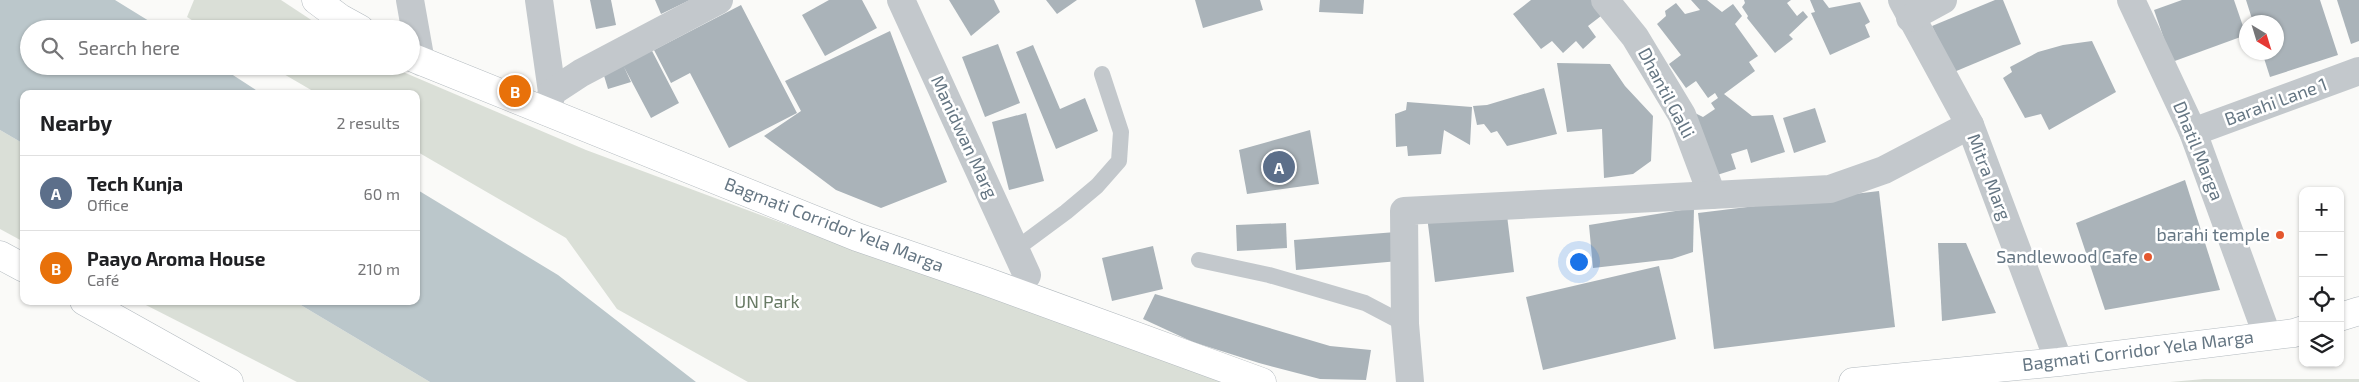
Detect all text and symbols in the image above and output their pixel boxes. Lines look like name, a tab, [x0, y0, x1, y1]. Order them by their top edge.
north arrow	[2239, 15, 2284, 60]
search box	[20, 20, 420, 75]
icon: search	[38, 34, 66, 62]
text: Search here	[78, 36, 180, 59]
street label: Dhantil Galli	[1634, 44, 1700, 142]
pin: B	[499, 72, 531, 110]
street label: Manidwan Marg	[927, 72, 1003, 201]
street label: Barahi Lane 1	[2221, 72, 2330, 130]
street label: Dhatil Marga	[2169, 98, 2229, 204]
text: Nearby	[40, 110, 112, 135]
text: 2 results	[337, 113, 400, 132]
street label: Mitra Marg	[1963, 130, 2017, 223]
pin: A	[1263, 148, 1295, 186]
text: Tech Kunja	[87, 172, 183, 195]
street label: Bagmati Corridor Yela Marga	[722, 172, 947, 276]
text: A	[51, 184, 61, 203]
text: 60 m	[364, 184, 400, 203]
map controls	[2299, 187, 2344, 367]
button: +	[2299, 187, 2344, 232]
text: Office	[87, 195, 129, 214]
place label: barahi temple	[2156, 223, 2270, 245]
marker: barahi temple	[2274, 229, 2286, 241]
button: −	[2299, 232, 2344, 277]
place label: Sandlewood Cafe	[1996, 245, 2138, 267]
text: Paayo Aroma House	[87, 247, 265, 270]
your location	[1566, 249, 1592, 275]
marker: Sandlewood Cafe	[2142, 251, 2154, 263]
text: B	[51, 259, 61, 278]
text: 210 m	[357, 259, 400, 278]
text: Café	[87, 270, 119, 289]
button: locate	[2299, 277, 2344, 322]
park label: UN Park	[734, 290, 800, 312]
button: layers	[2299, 322, 2344, 367]
street label: Bagmati Corridor Yela Marga	[2021, 325, 2255, 375]

